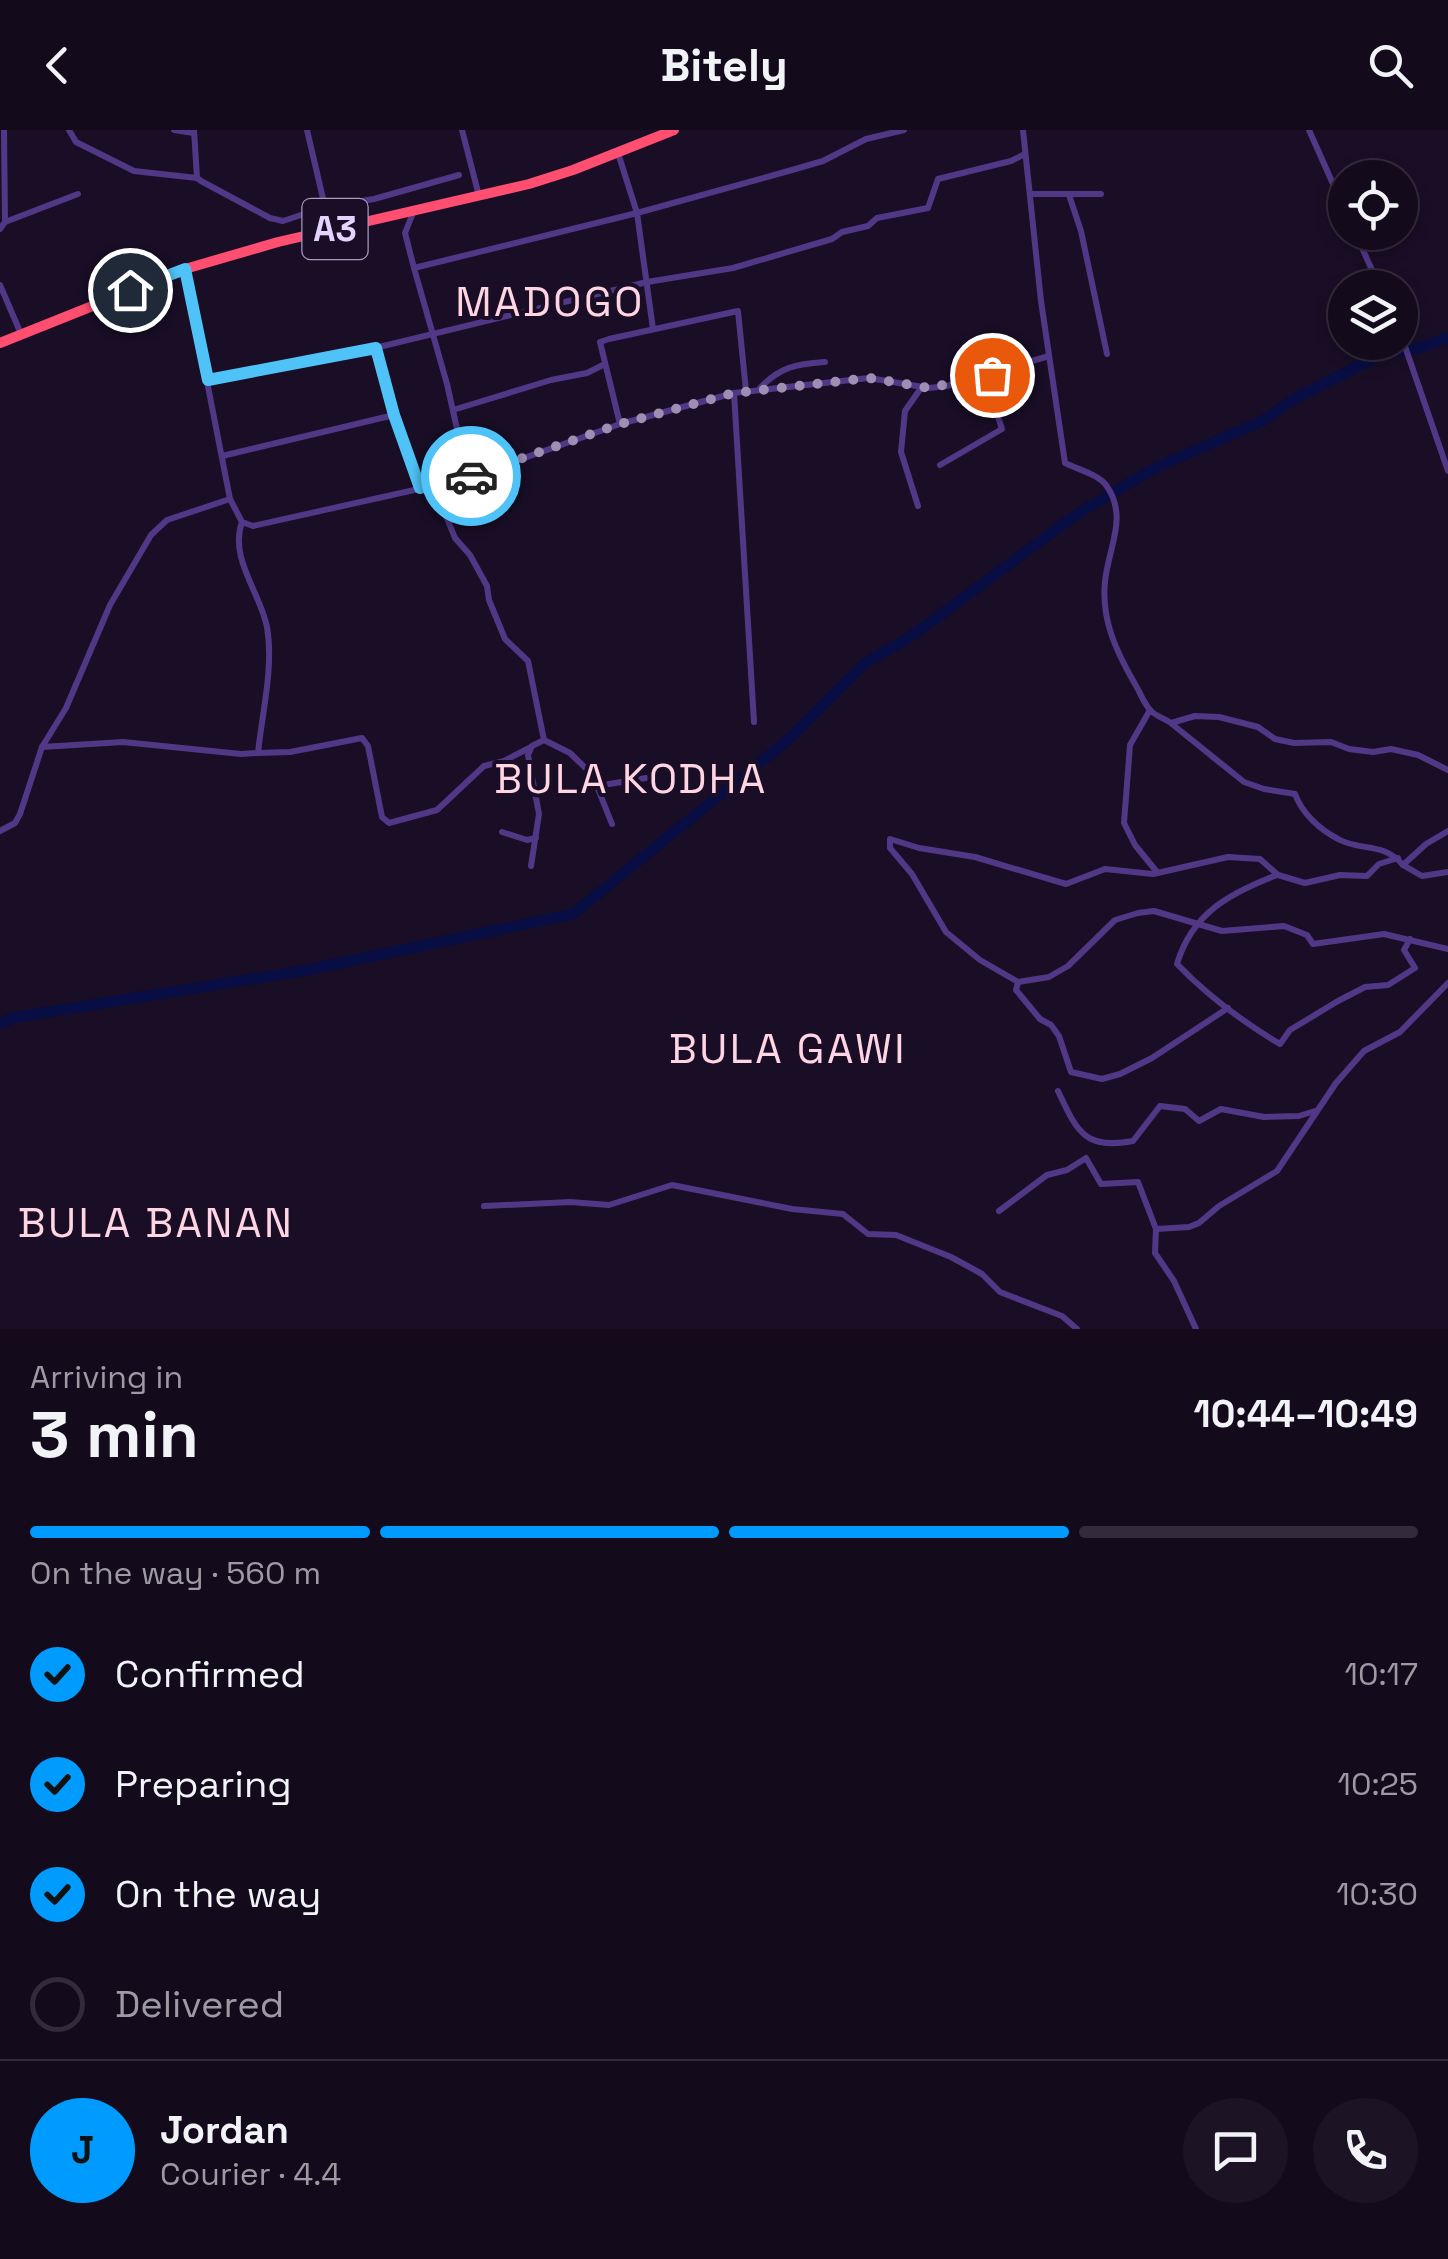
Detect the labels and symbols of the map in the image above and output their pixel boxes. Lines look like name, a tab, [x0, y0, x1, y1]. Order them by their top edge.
road number: A3	[302, 199, 368, 259]
pin	[88, 248, 173, 333]
district label: MADOGO	[455, 275, 645, 328]
pin	[950, 333, 1035, 418]
courier	[421, 426, 521, 526]
district label: BULA KODHA	[494, 752, 768, 805]
district label: BULA GAWI	[669, 1022, 907, 1075]
district label: BULA BANAN	[18, 1196, 294, 1249]

